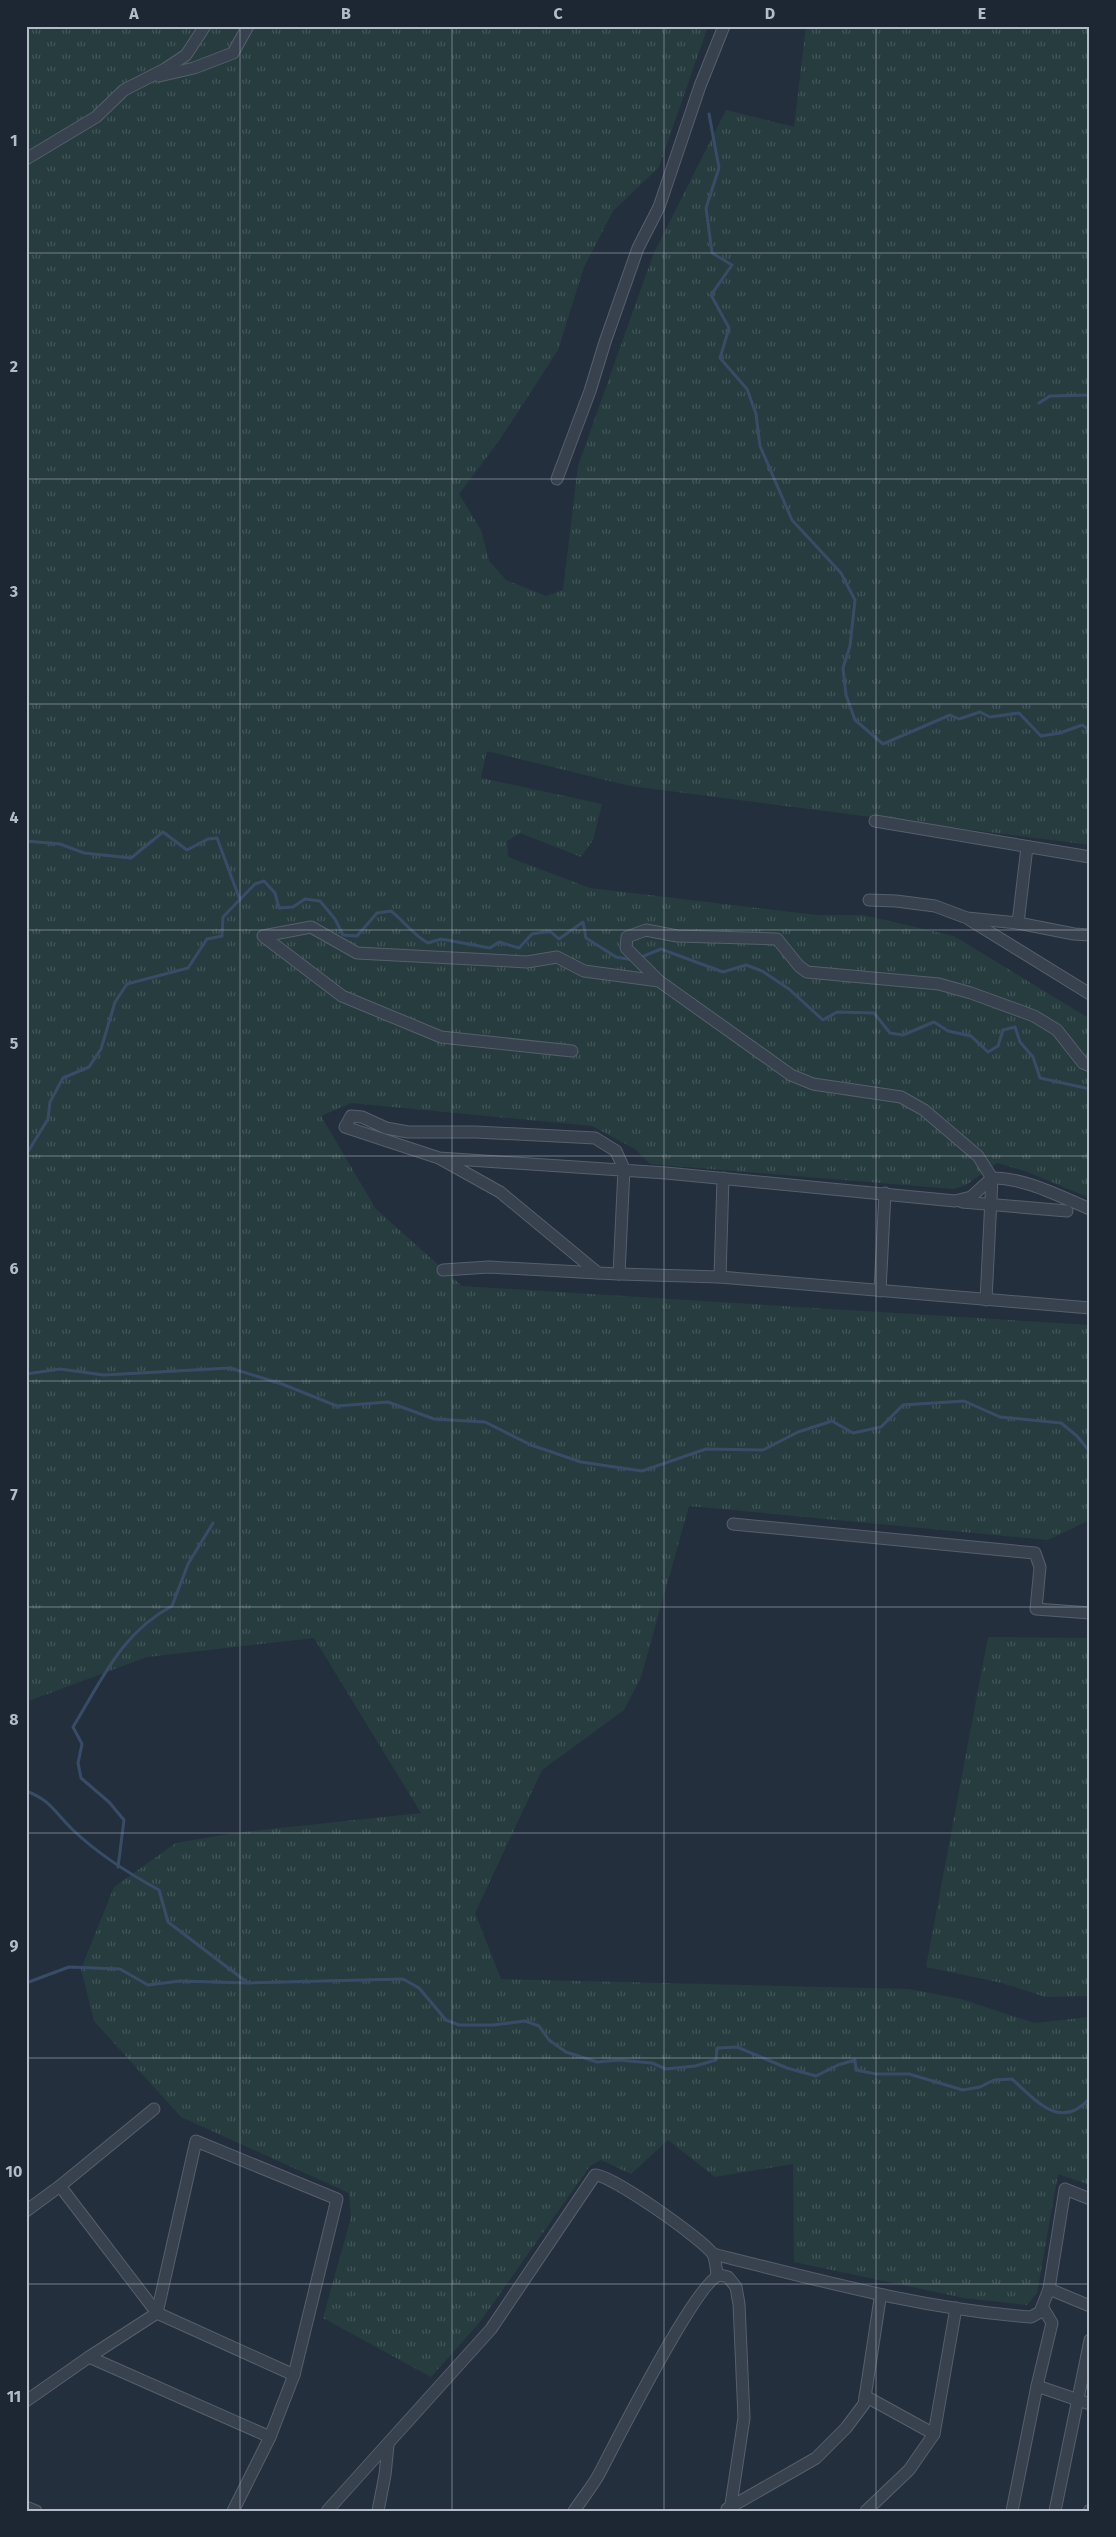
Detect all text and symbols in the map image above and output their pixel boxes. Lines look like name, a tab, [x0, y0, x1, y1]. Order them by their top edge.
text: A	[128, 4, 139, 23]
text: B	[341, 4, 351, 23]
text: C	[553, 4, 563, 23]
text: D	[765, 4, 775, 23]
text: E	[978, 4, 986, 23]
text: 1	[10, 131, 18, 150]
text: 2	[10, 357, 18, 376]
text: 3	[9, 582, 18, 601]
text: 4	[9, 808, 19, 827]
text: 5	[10, 1034, 19, 1053]
text: 6	[9, 1259, 19, 1278]
text: 7	[10, 1485, 18, 1504]
text: 8	[9, 1710, 19, 1729]
text: 9	[10, 1936, 19, 1955]
text: 10	[6, 2162, 22, 2181]
text: 11	[7, 2387, 21, 2406]

